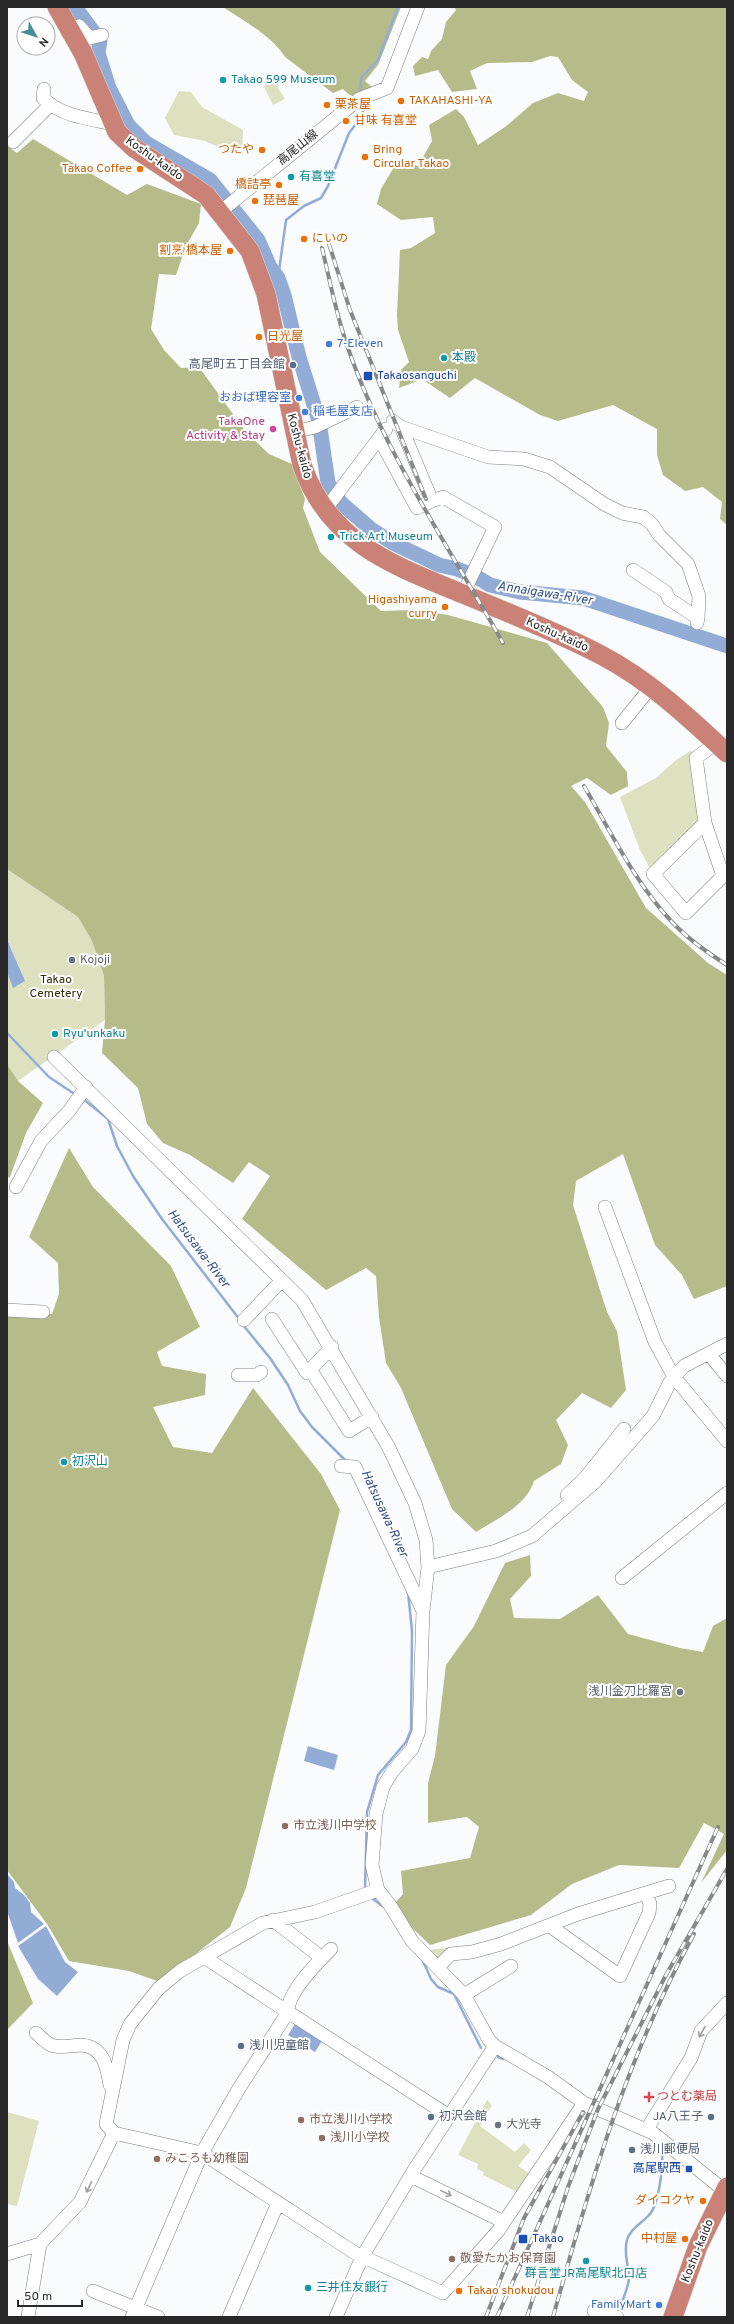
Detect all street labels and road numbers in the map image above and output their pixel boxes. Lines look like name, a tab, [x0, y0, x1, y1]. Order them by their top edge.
street label: 高尾山線	[274, 127, 322, 169]
street label: Koshu-kaido	[122, 133, 186, 185]
street label: Koshu-kaido	[283, 412, 315, 481]
street label: Koshu-kaido	[523, 614, 591, 656]
street label: Koshu-kaido	[678, 2217, 718, 2285]

